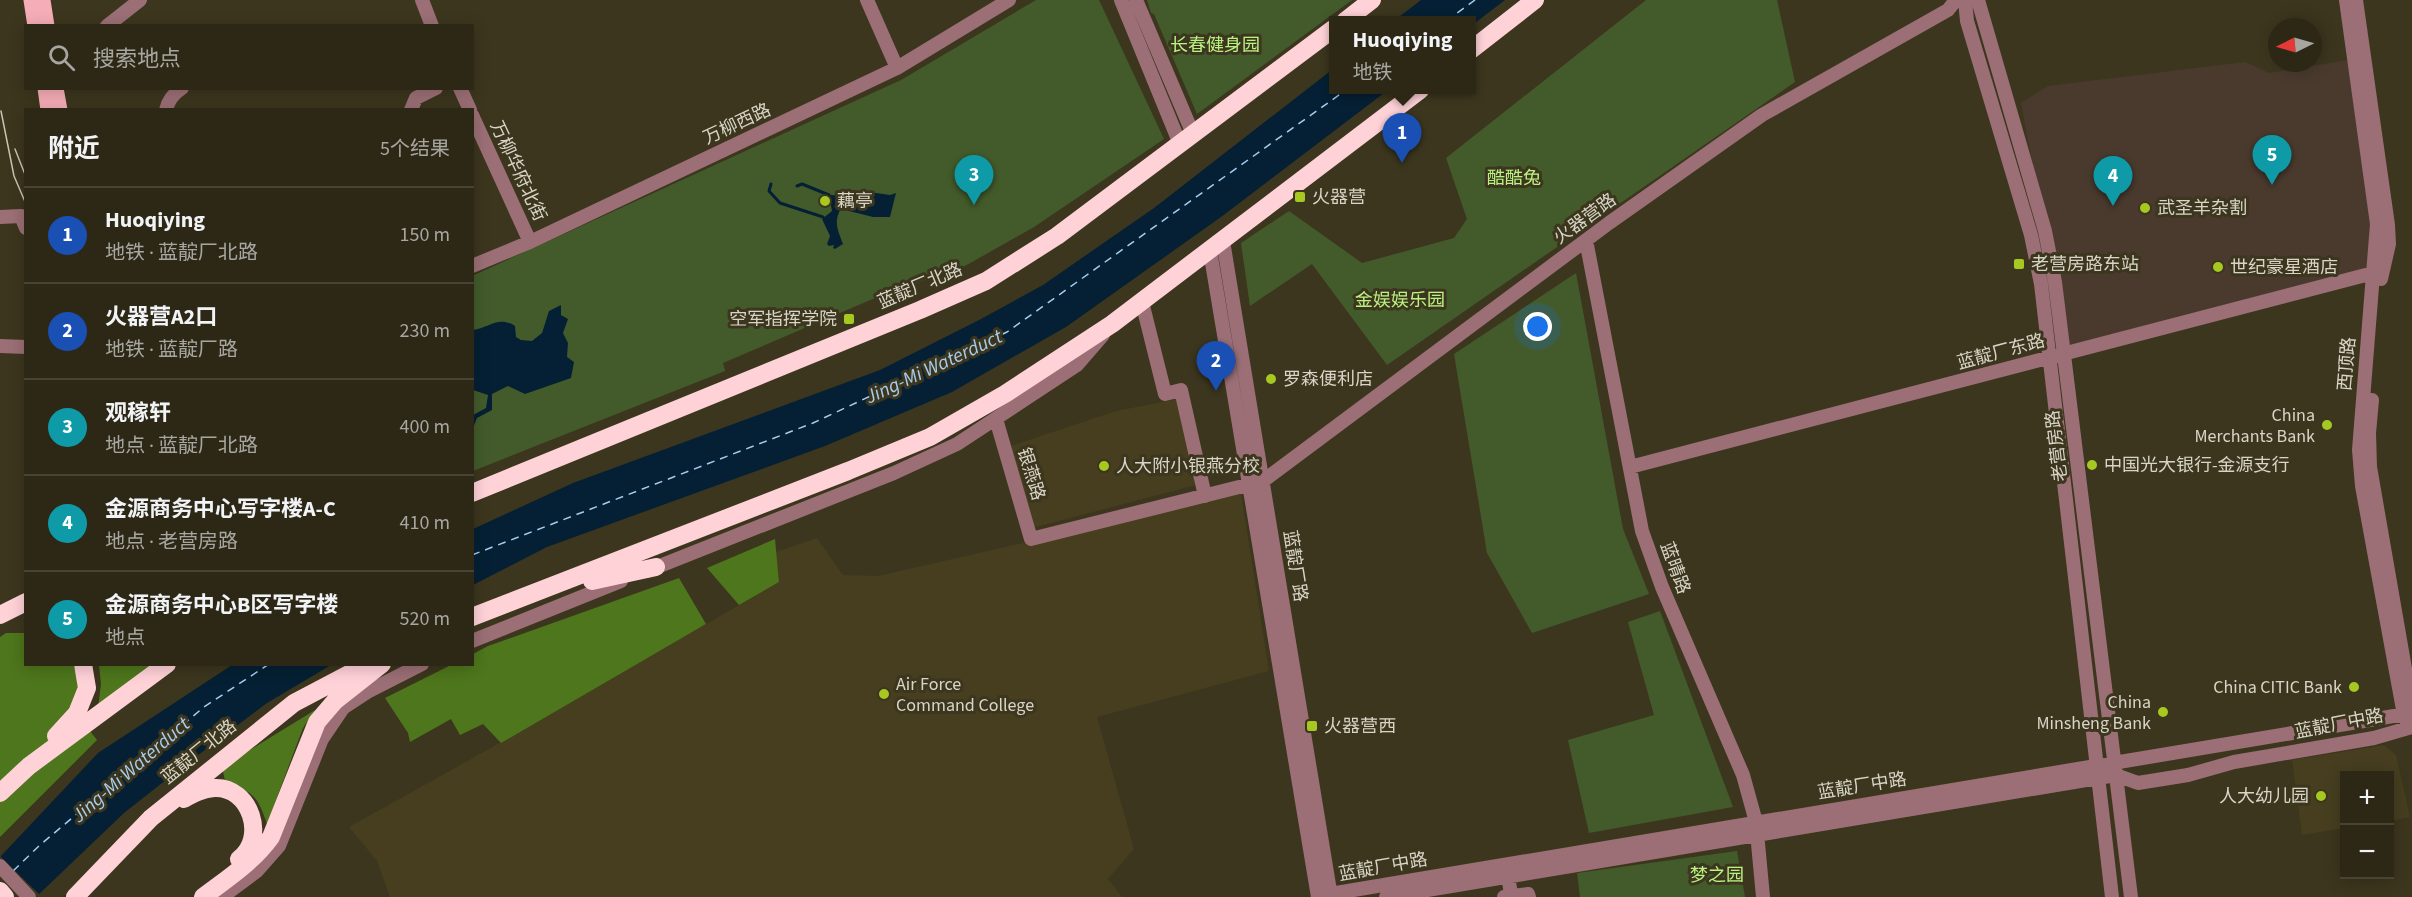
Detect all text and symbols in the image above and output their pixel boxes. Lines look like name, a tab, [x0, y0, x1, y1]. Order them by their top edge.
popup	[1329, 16, 1476, 94]
north arrow	[2268, 18, 2322, 72]
search box	[24, 24, 474, 90]
text: Huoqiying	[1352, 24, 1453, 56]
park label: 长春健身园	[1170, 33, 1260, 58]
icon: search	[45, 41, 78, 74]
text: 搜索地点	[93, 43, 181, 75]
text: 地铁	[1352, 59, 1392, 87]
street label: 万柳西路	[699, 97, 775, 151]
pin: 1	[1382, 114, 1422, 163]
street label: 万柳华府北街	[484, 117, 552, 225]
text: 附近	[48, 130, 100, 167]
text: 5个结果	[380, 135, 450, 163]
pin: 5	[2252, 136, 2292, 185]
pin: 3	[954, 156, 994, 205]
pin: 4	[2094, 156, 2132, 206]
park label: 酷酷兔	[1487, 166, 1541, 191]
place label: 火器营	[1312, 185, 1366, 210]
street label: 火器营路	[1549, 188, 1621, 250]
place label: 藕亭	[837, 189, 873, 214]
marker: 火器营	[1293, 190, 1307, 204]
marker: 藕亭	[818, 194, 832, 208]
place label: 武圣羊杂割	[2157, 196, 2247, 221]
marker: 武圣羊杂割	[2138, 201, 2152, 215]
text: Huoqiying	[105, 204, 205, 236]
text: 1	[62, 221, 73, 249]
text: 150 m	[400, 221, 450, 249]
text: 地铁 · 蓝靛厂北路	[105, 239, 258, 267]
place label: 老营房路东站	[2031, 252, 2139, 277]
place label: 世纪豪星酒店	[2230, 255, 2338, 280]
street label: 蓝靛厂北路	[874, 257, 966, 315]
marker: 老营房路东站	[2012, 257, 2026, 271]
marker: 世纪豪星酒店	[2211, 260, 2225, 274]
park label: 金娱娱乐园	[1355, 288, 1445, 313]
text: 火器营A2口	[105, 301, 217, 333]
place label: 空军指挥学院	[729, 307, 837, 332]
marker: 空军指挥学院	[842, 312, 856, 326]
your location	[1523, 312, 1552, 341]
text: 2	[62, 317, 73, 345]
text: 230 m	[400, 317, 450, 345]
water label: Jing-Mi Waterduct	[860, 323, 1008, 411]
street label: 蓝靛厂东路	[1954, 328, 2048, 376]
text: 地铁 · 蓝靛厂路	[105, 336, 238, 364]
street label: 西顶路	[2332, 336, 2362, 392]
pin: 2	[1196, 342, 1236, 391]
place label: 罗森便利店	[1283, 367, 1373, 392]
marker: 罗森便利店	[1264, 372, 1278, 386]
text: 观稼轩	[105, 397, 171, 429]
place label: China Merchants Bank	[2195, 403, 2315, 449]
street label: 老营房路	[2040, 409, 2074, 483]
text: 3	[62, 413, 73, 441]
text: 400 m	[400, 413, 450, 441]
marker: China Merchants Bank	[2320, 418, 2334, 432]
text: 地点 · 蓝靛厂北路	[105, 432, 258, 460]
street label: 银燕路	[1011, 445, 1051, 503]
place label: 中国光大银行-金源支行	[2104, 453, 2290, 478]
place label: 人大附小银燕分校	[1116, 454, 1260, 479]
marker: 中国光大银行-金源支行	[2085, 458, 2099, 472]
marker: 人大附小银燕分校	[1097, 459, 1111, 473]
text: 金源商务中心写字楼A-C	[105, 493, 336, 525]
text: 4	[62, 509, 73, 537]
text: 410 m	[400, 509, 450, 537]
text: 地点 · 老营房路	[105, 528, 238, 556]
street label: 蓝靛厂路	[1277, 528, 1313, 604]
street label: 蓝晴路	[1654, 538, 1696, 598]
text: 金源商务中心B区写字楼	[105, 589, 338, 621]
text: 5	[62, 605, 73, 633]
text: 520 m	[400, 605, 450, 633]
text: 地点	[105, 624, 145, 652]
place label: Air Force Command College	[896, 672, 1034, 718]
place label: China CITIC Bank	[2213, 675, 2342, 700]
marker: China CITIC Bank	[2347, 680, 2361, 694]
marker: Air Force Command College	[877, 687, 891, 701]
place label: China Minsheng Bank	[2036, 690, 2151, 736]
street label: 蓝靛厂中路	[2292, 703, 2386, 745]
marker: China Minsheng Bank	[2156, 705, 2170, 719]
water label: Jing-Mi Waterduct	[65, 710, 197, 830]
street label: 蓝靛厂北路	[156, 714, 242, 790]
place label: 火器营西	[1324, 714, 1396, 739]
marker: 火器营西	[1305, 719, 1319, 733]
street label: 蓝靛厂中路	[1816, 767, 1908, 805]
map controls	[2340, 771, 2394, 879]
button: +	[2340, 771, 2394, 825]
place label: 人大幼儿园	[2219, 784, 2309, 809]
marker: 人大幼儿园	[2314, 789, 2328, 803]
button: −	[2340, 825, 2394, 879]
street label: 蓝靛厂中路	[1337, 847, 1429, 887]
park label: 梦之园	[1690, 863, 1744, 888]

